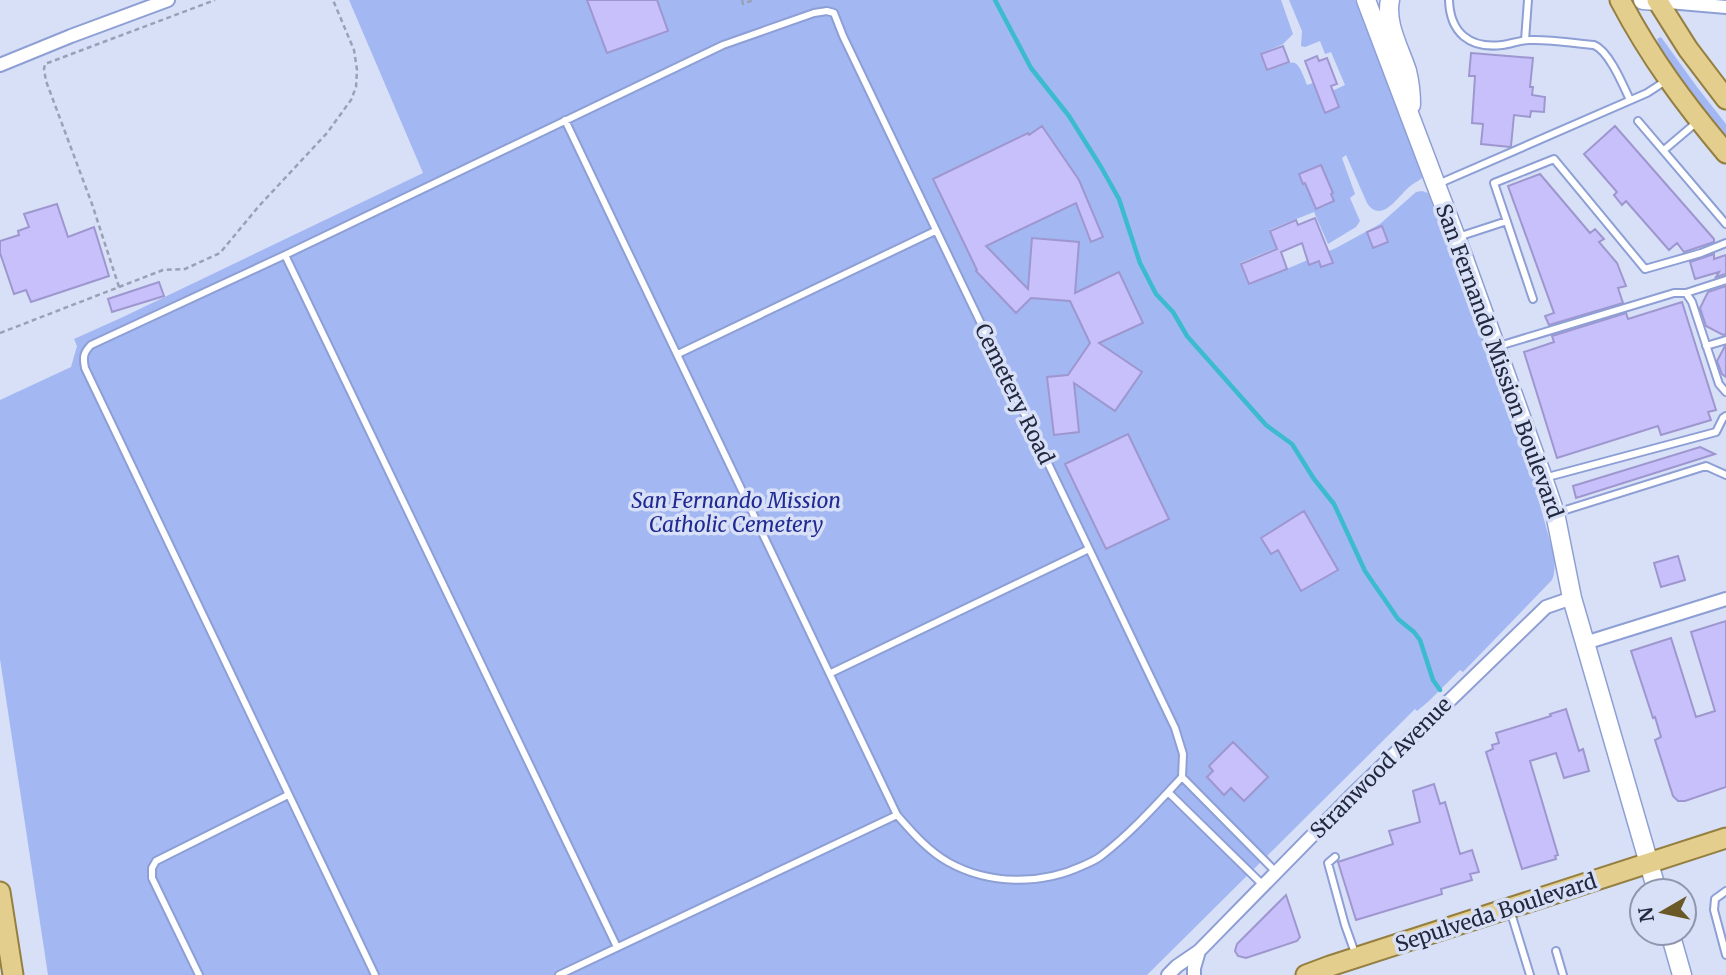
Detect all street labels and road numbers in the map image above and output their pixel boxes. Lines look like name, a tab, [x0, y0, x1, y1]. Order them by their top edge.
street label: San Fernando Mission Boulevard	[1430, 200, 1569, 522]
street label: Cemetery Road	[969, 319, 1060, 469]
street label: Stranwood Avenue	[1304, 691, 1457, 844]
street label: Sepulveda Boulevard	[1392, 867, 1600, 958]

